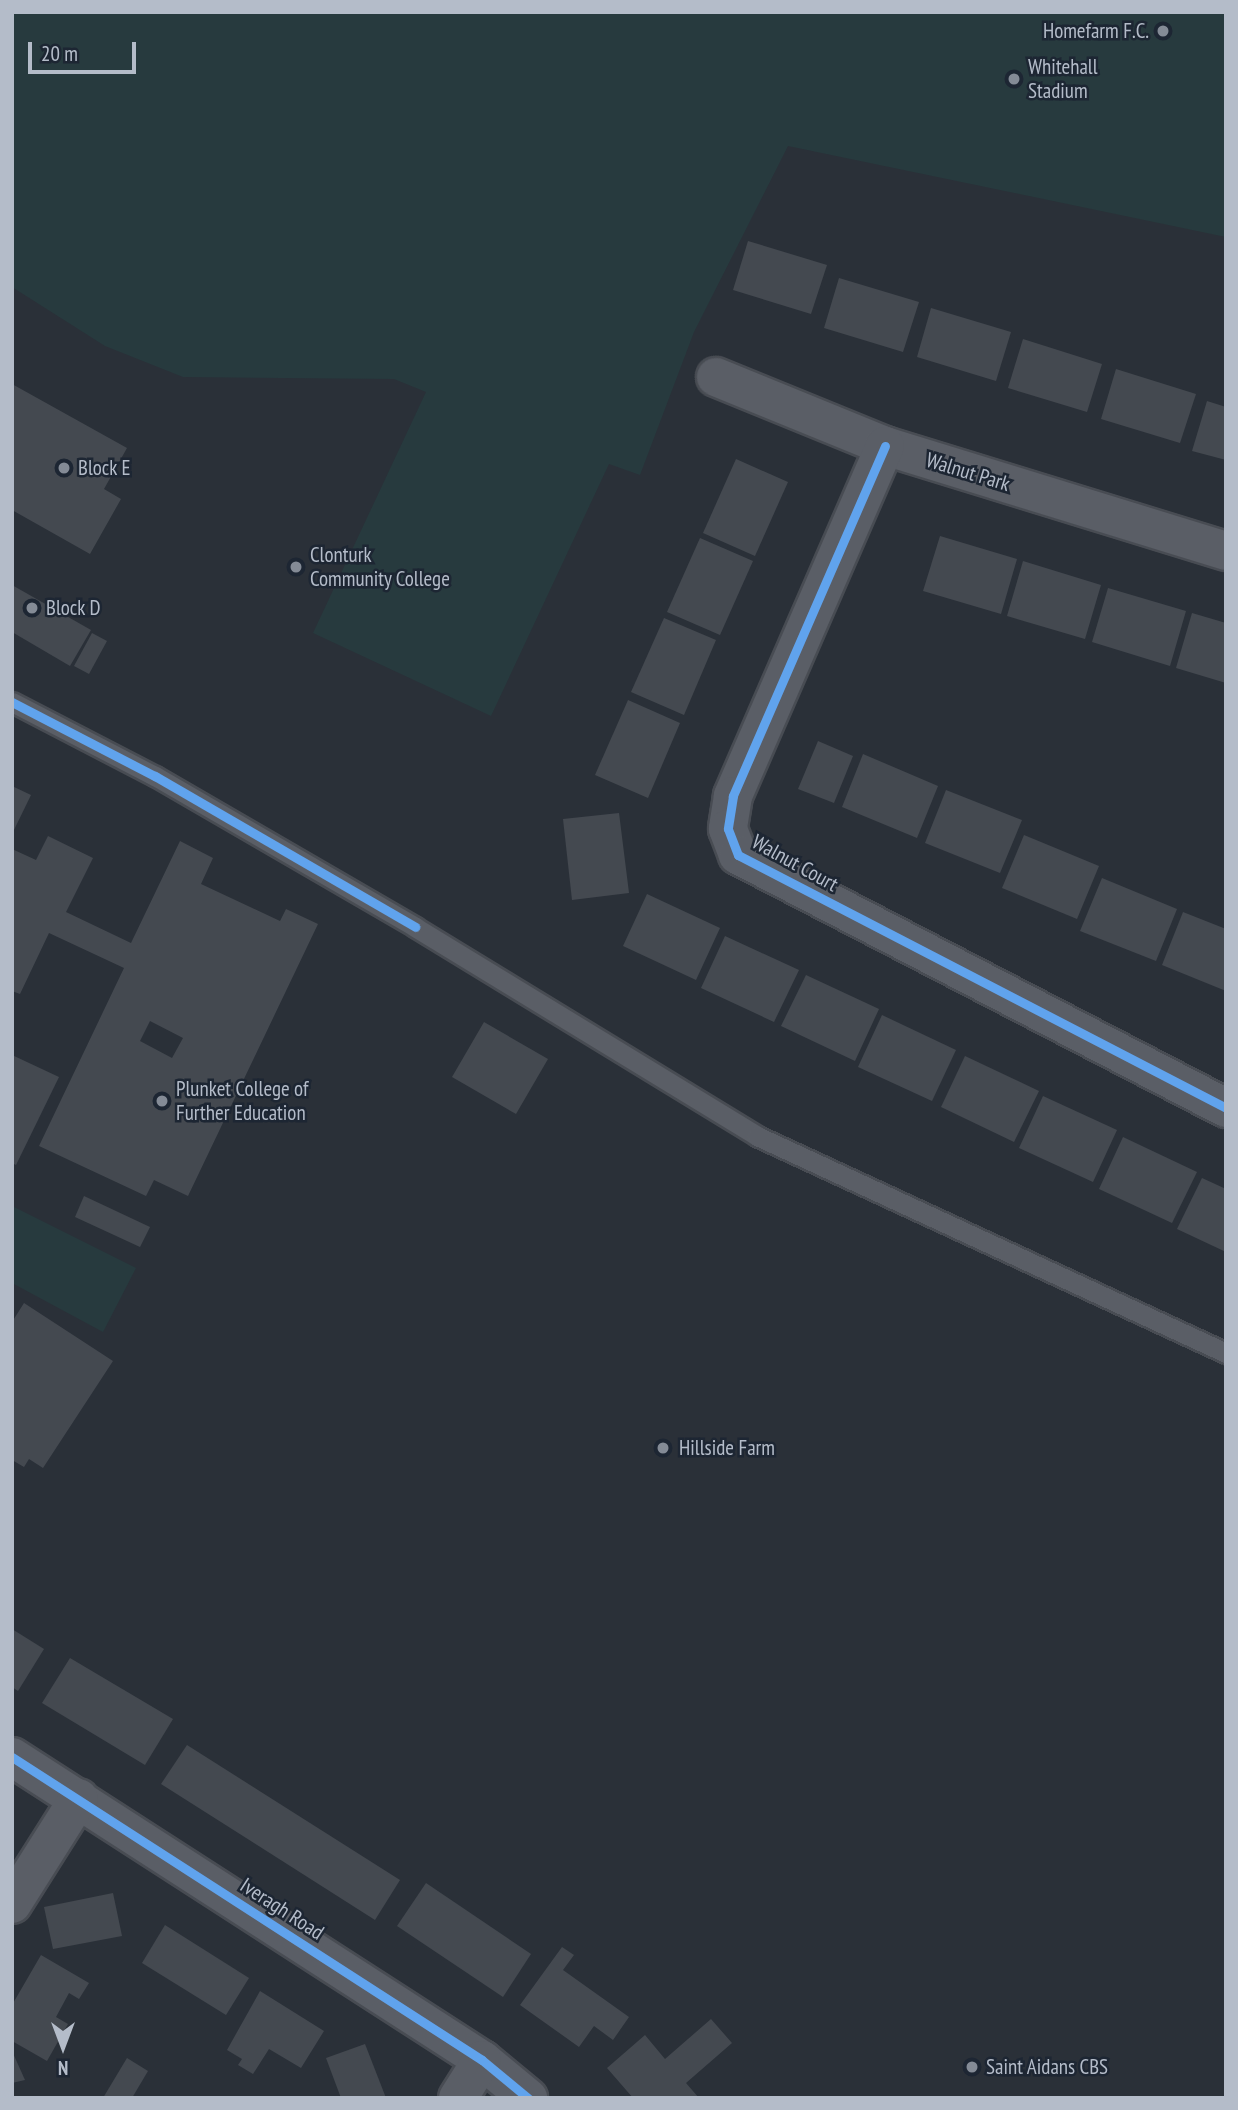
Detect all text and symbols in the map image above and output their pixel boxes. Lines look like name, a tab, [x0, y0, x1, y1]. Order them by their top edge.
place label: Homefarm F.C.	[1043, 18, 1149, 44]
marker: Homefarm F.C.	[1155, 23, 1171, 39]
scale bar	[32, 28, 140, 72]
text: 20 m	[41, 40, 78, 67]
place label: Whitehall Stadium	[1028, 54, 1098, 104]
marker: Whitehall Stadium	[1006, 71, 1022, 87]
street label: Walnut Park	[923, 447, 1013, 497]
place label: Block E	[78, 455, 131, 481]
marker: Block E	[56, 460, 72, 476]
place label: Clonturk Community College	[310, 542, 450, 592]
marker: Clonturk Community College	[288, 559, 304, 575]
place label: Block D	[46, 595, 101, 621]
marker: Block D	[24, 600, 40, 616]
street label: Walnut Court	[748, 829, 842, 897]
place label: Plunket College of Further Education	[176, 1076, 308, 1126]
marker: Plunket College of Further Education	[154, 1093, 170, 1109]
place label: Hillside Farm	[679, 1435, 775, 1461]
marker: Hillside Farm	[653, 1438, 673, 1458]
street label: Iveragh Road	[236, 1873, 328, 1945]
north arrow	[28, 2012, 98, 2082]
place label: Saint Aidans CBS	[986, 2054, 1109, 2080]
text: N	[58, 2056, 68, 2080]
marker: Saint Aidans CBS	[964, 2059, 980, 2075]

